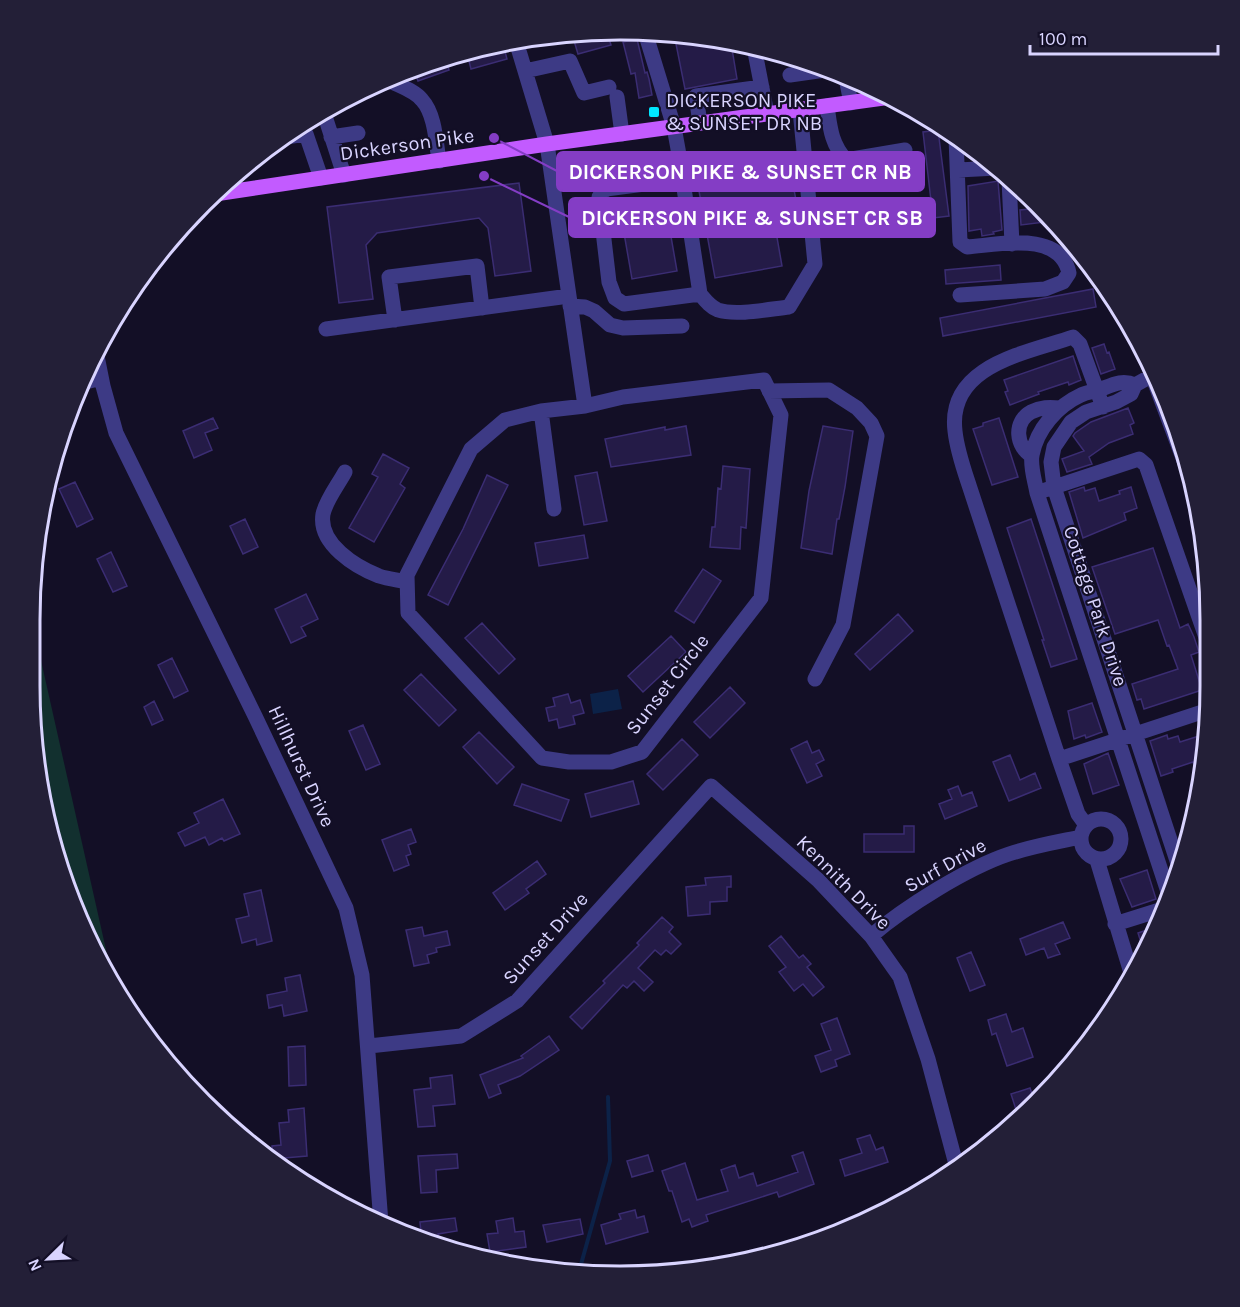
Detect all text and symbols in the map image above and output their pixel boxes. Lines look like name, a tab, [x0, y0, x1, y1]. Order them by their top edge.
scale bar	[1030, 18, 1218, 56]
text: 100 m	[1039, 28, 1087, 50]
place label: DICKERSON PIKE & SUNSET DR NB	[666, 89, 822, 135]
marker: DICKERSON PIKE & SUNSET DR NB	[647, 105, 661, 119]
street label: Dickerson Pike	[339, 124, 476, 165]
callout: DICKERSON PIKE & SUNSET CR NB	[557, 152, 924, 191]
text: DICKERSON PIKE & SUNSET CR NB	[568, 160, 912, 184]
callout: DICKERSON PIKE & SUNSET CR SB	[569, 198, 935, 237]
text: DICKERSON PIKE & SUNSET CR SB	[581, 206, 923, 230]
street label: Cottage Park Drive	[1059, 523, 1132, 689]
street label: Sunset Circle	[621, 630, 714, 739]
street label: Hillhurst Drive	[263, 702, 340, 831]
street label: Kennith Drive	[792, 831, 895, 934]
street label: Surf Drive	[900, 834, 990, 897]
street label: Sunset Drive	[498, 888, 593, 989]
north arrow	[18, 1229, 78, 1289]
text: N	[24, 1256, 46, 1274]

